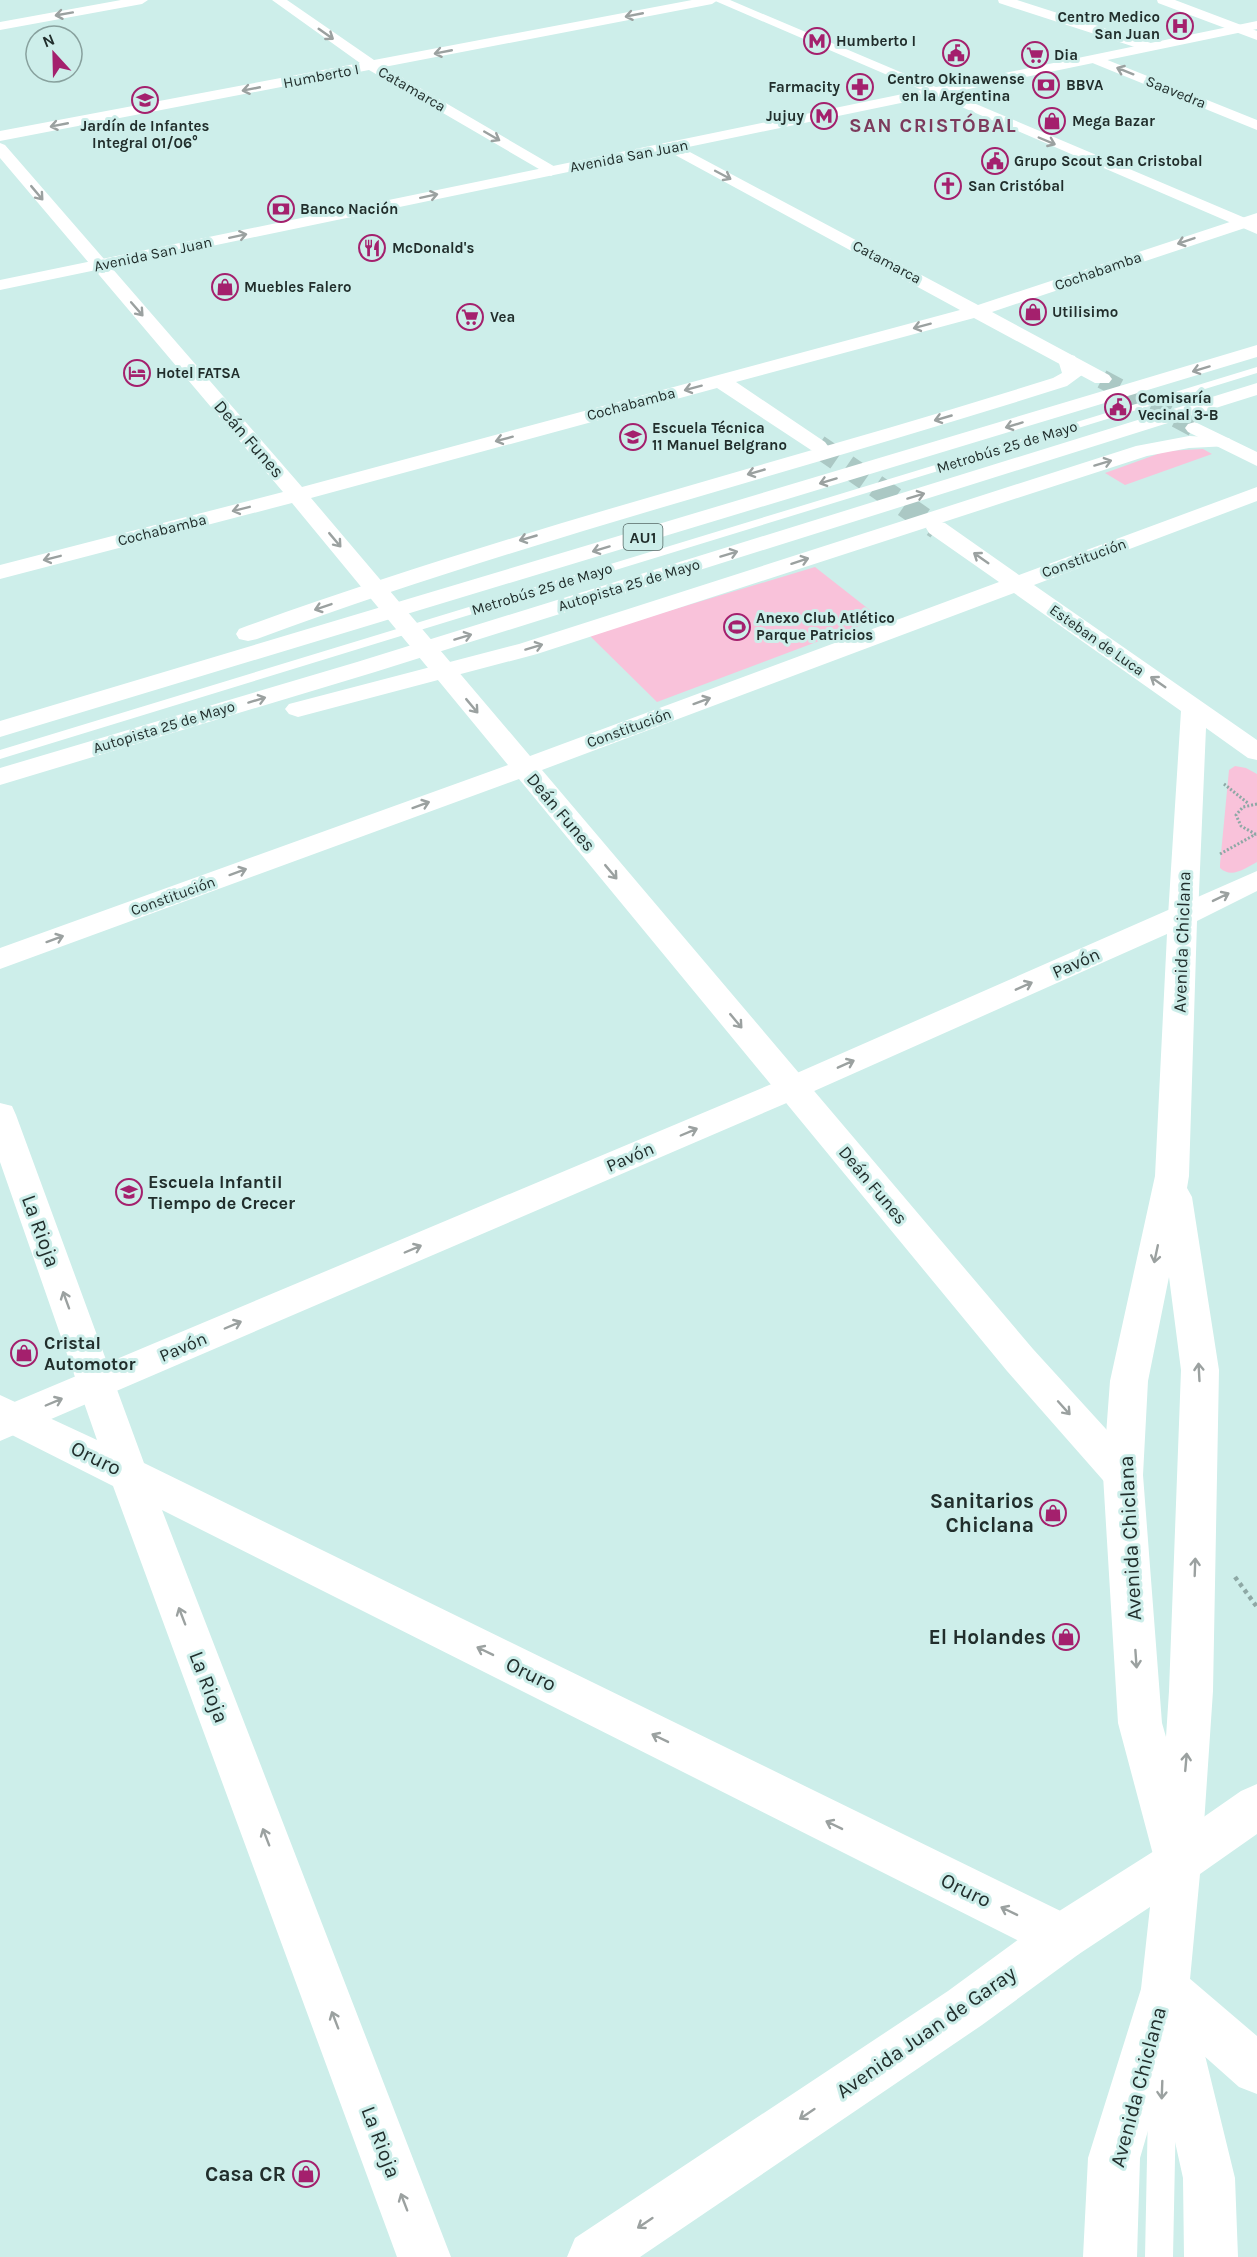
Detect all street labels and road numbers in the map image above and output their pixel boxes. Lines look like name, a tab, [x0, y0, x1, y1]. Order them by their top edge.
street label: Humberto I	[282, 60, 360, 92]
street label: Catamarca	[375, 62, 449, 116]
street label: Saavedra	[1143, 72, 1209, 112]
street label: Avenida San Juan	[568, 136, 690, 176]
street label: Avenida San Juan	[92, 233, 214, 275]
street label: Catamarca	[850, 236, 924, 288]
street label: Cochabamba	[1052, 248, 1144, 294]
street label: Cochabamba	[585, 384, 677, 424]
street label: Deán Funes	[209, 396, 289, 482]
street label: Metrobús 25 de Mayo	[935, 417, 1079, 477]
street label: Cochabamba	[116, 510, 208, 550]
road number: AU1	[624, 524, 662, 550]
street label: Constitución	[1039, 534, 1129, 582]
street label: Autopista 25 de Mayo	[556, 555, 702, 615]
street label: Metrobús 25 de Mayo	[470, 559, 614, 619]
street label: Esteban de Luca	[1046, 601, 1148, 679]
street label: Autopista 25 de Mayo	[91, 697, 237, 757]
street label: Constitución	[584, 704, 674, 752]
street label: Deán Funes	[522, 768, 600, 856]
street label: Avenida Chiclana	[1169, 871, 1195, 1013]
street label: Constitución	[128, 872, 218, 920]
street label: Pavón	[1049, 943, 1103, 983]
street label: Pavón	[603, 1137, 657, 1177]
street label: Deán Funes	[834, 1141, 912, 1229]
street label: La Rioja	[17, 1192, 65, 1270]
street label: Pavón	[156, 1327, 210, 1367]
street label: Oruro	[67, 1436, 125, 1480]
street label: Avenida Chiclana	[1114, 1455, 1146, 1621]
street label: La Rioja	[184, 1648, 234, 1726]
street label: Oruro	[502, 1652, 560, 1696]
street label: Oruro	[937, 1868, 995, 1912]
street label: Avenida Juan de Garay	[832, 1961, 1021, 2103]
street label: Avenida Chiclana	[1105, 2004, 1171, 2170]
street label: La Rioja	[356, 2103, 406, 2181]

